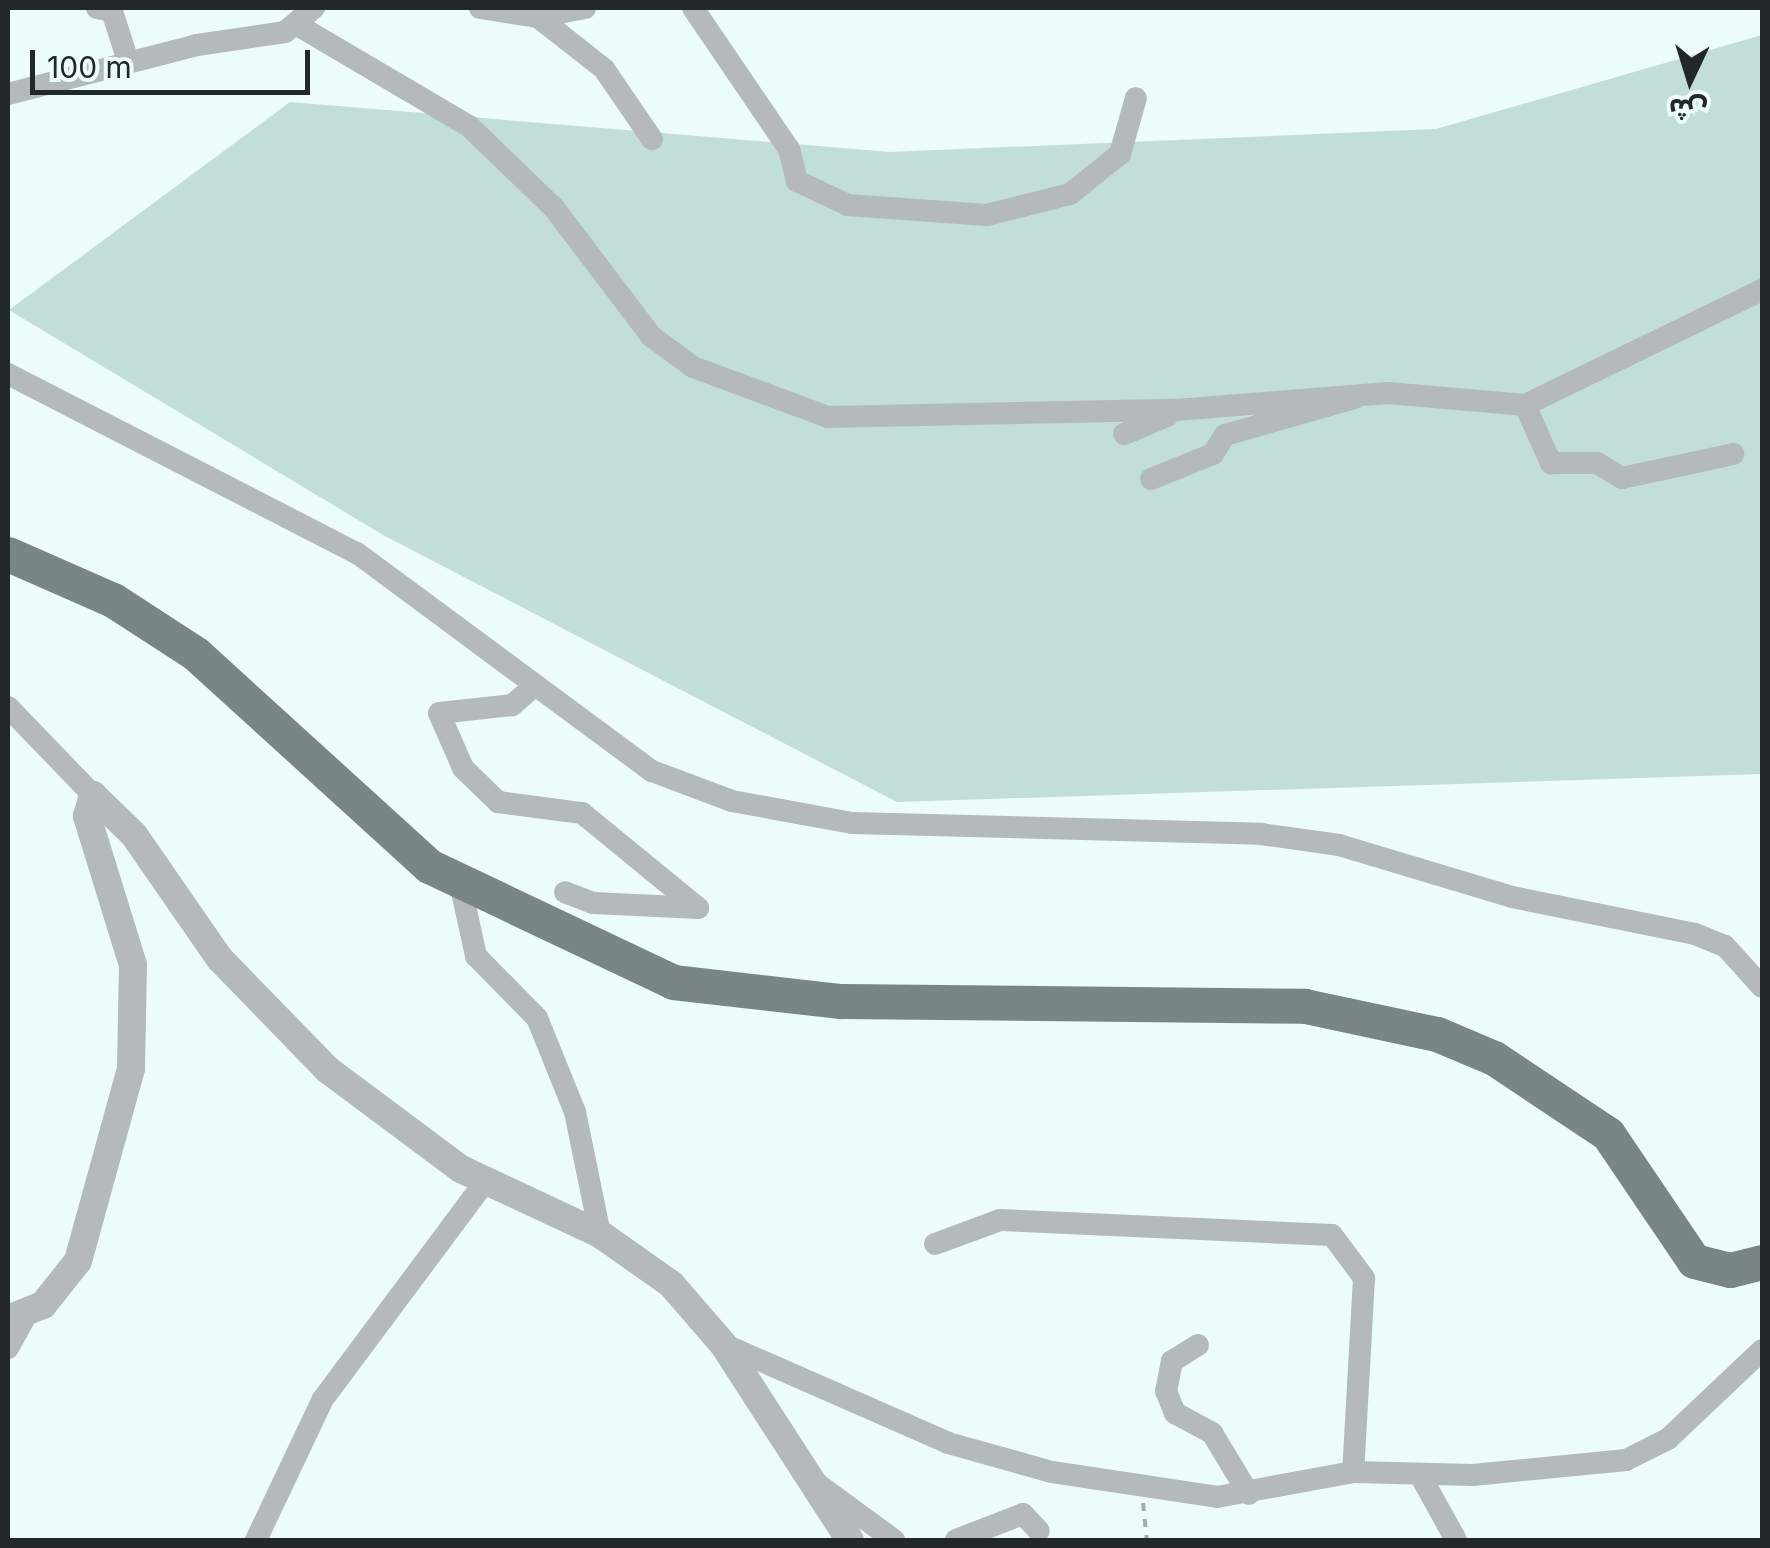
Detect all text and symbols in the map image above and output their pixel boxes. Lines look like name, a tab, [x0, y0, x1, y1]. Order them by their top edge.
scale bar	[35, 30, 315, 92]
north arrow	[1640, 30, 1740, 130]
text: 100 m	[47, 49, 132, 85]
text: ش	[1668, 92, 1708, 128]

